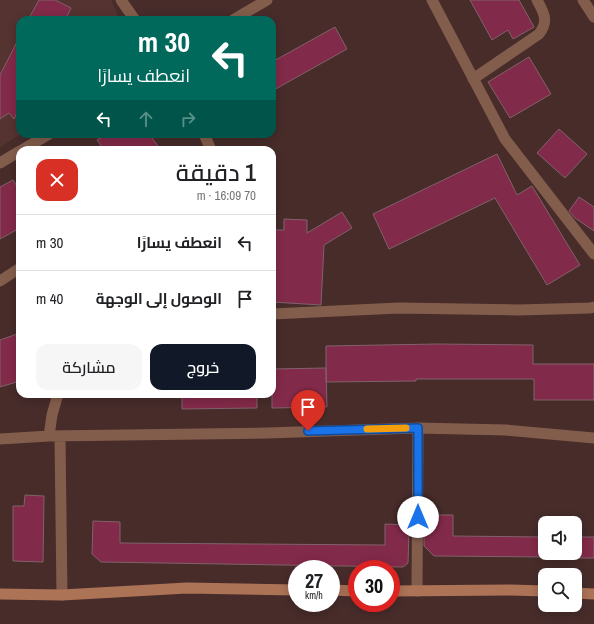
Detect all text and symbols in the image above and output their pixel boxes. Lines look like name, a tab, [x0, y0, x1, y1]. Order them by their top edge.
text: 30 m	[138, 23, 190, 61]
icon: left	[204, 32, 256, 84]
text: انعطف يسارًا	[97, 63, 190, 88]
icon: left	[93, 108, 115, 130]
icon: ahead	[135, 108, 157, 130]
icon: right	[177, 108, 199, 130]
text: 1 دقيقة	[176, 156, 256, 188]
button: close	[36, 159, 78, 201]
text: 70 m · 16:09	[197, 187, 256, 204]
text: 30 m	[36, 232, 63, 253]
text: انعطف يسارًا	[137, 232, 222, 253]
icon: left	[234, 232, 256, 254]
text: 40 m	[36, 288, 63, 309]
text: الوصول إلى الوجهة	[96, 288, 222, 309]
icon: arrive	[234, 288, 256, 310]
button: مشاركة	[36, 344, 142, 390]
button: خروج	[150, 344, 256, 390]
pin	[291, 390, 325, 431]
icon: arrive	[297, 396, 319, 418]
position arrow	[397, 496, 439, 538]
map controls	[538, 516, 582, 612]
button: sound	[538, 516, 582, 560]
speed limit sign: 30	[348, 560, 400, 612]
text: 27	[305, 567, 323, 594]
button: search	[538, 568, 582, 612]
text: km/h	[305, 589, 323, 602]

